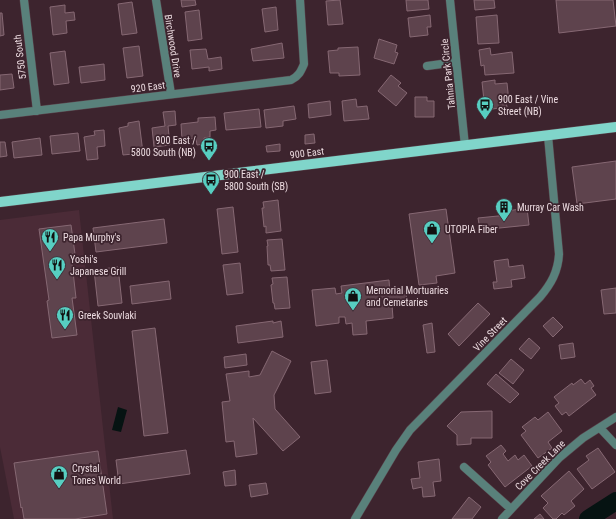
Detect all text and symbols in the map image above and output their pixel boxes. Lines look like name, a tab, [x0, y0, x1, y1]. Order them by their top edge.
street label: Birchwood Drive	[163, 14, 183, 79]
street label: 5750 South	[12, 34, 28, 80]
street label: Tahnia Park Circle	[439, 38, 457, 110]
street label: 920 East	[130, 79, 166, 95]
place label: 900 East / Vine Street (NB)	[498, 94, 558, 118]
bus stop icon: 900 East / Vine Street (NB)	[475, 95, 495, 120]
place label: 900 East / 5800 South (NB)	[131, 135, 196, 159]
bus stop icon: 900 East / 5800 South (NB)	[199, 136, 219, 161]
street label: 900 East	[289, 145, 325, 161]
place label: 900 East / 5800 South (SB)	[224, 169, 288, 193]
bus stop icon: 900 East / 5800 South (SB)	[201, 170, 221, 195]
building icon: Murray Car Wash	[494, 197, 514, 222]
place label: Murray Car Wash	[517, 202, 584, 213]
shop icon: UTOPIA Fiber	[422, 219, 442, 244]
place label: UTOPIA Fiber	[445, 224, 498, 235]
restaurant icon: Papa Murphy's	[40, 227, 60, 252]
place label: Papa Murphy's	[63, 232, 121, 243]
place label: Yoshi's Japanese Grill	[70, 254, 126, 277]
restaurant icon: Yoshi's Japanese Grill	[47, 255, 67, 280]
place label: Memorial Mortuaries and Cemetaries	[366, 285, 449, 308]
shop icon: Memorial Mortuaries and Cemetaries	[343, 286, 363, 311]
restaurant icon: Greek Souvlaki	[55, 305, 75, 330]
place label: Greek Souvlaki	[78, 310, 136, 321]
street label: Vine Street	[471, 315, 509, 353]
street label: Cove Creek Lane	[513, 438, 567, 492]
place label: Crystal Tones World	[72, 463, 121, 486]
shop icon: Crystal Tones World	[49, 464, 69, 489]

